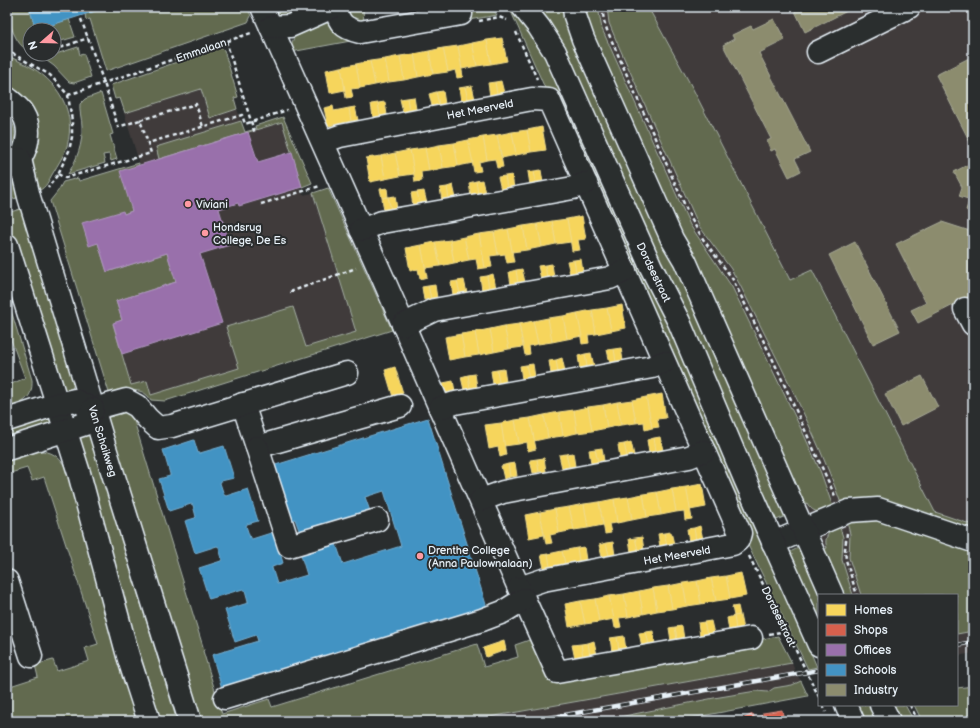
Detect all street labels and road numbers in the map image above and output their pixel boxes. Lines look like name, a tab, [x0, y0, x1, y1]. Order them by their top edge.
street label: Emmalaan	[174, 36, 228, 65]
street label: Het Meerveld	[446, 97, 515, 122]
street label: Dordsestraat	[634, 240, 674, 305]
street label: Van Schaikweg	[85, 404, 120, 478]
street label: Het Meerveld	[643, 543, 712, 568]
street label: Dordsestraat	[759, 584, 799, 649]

